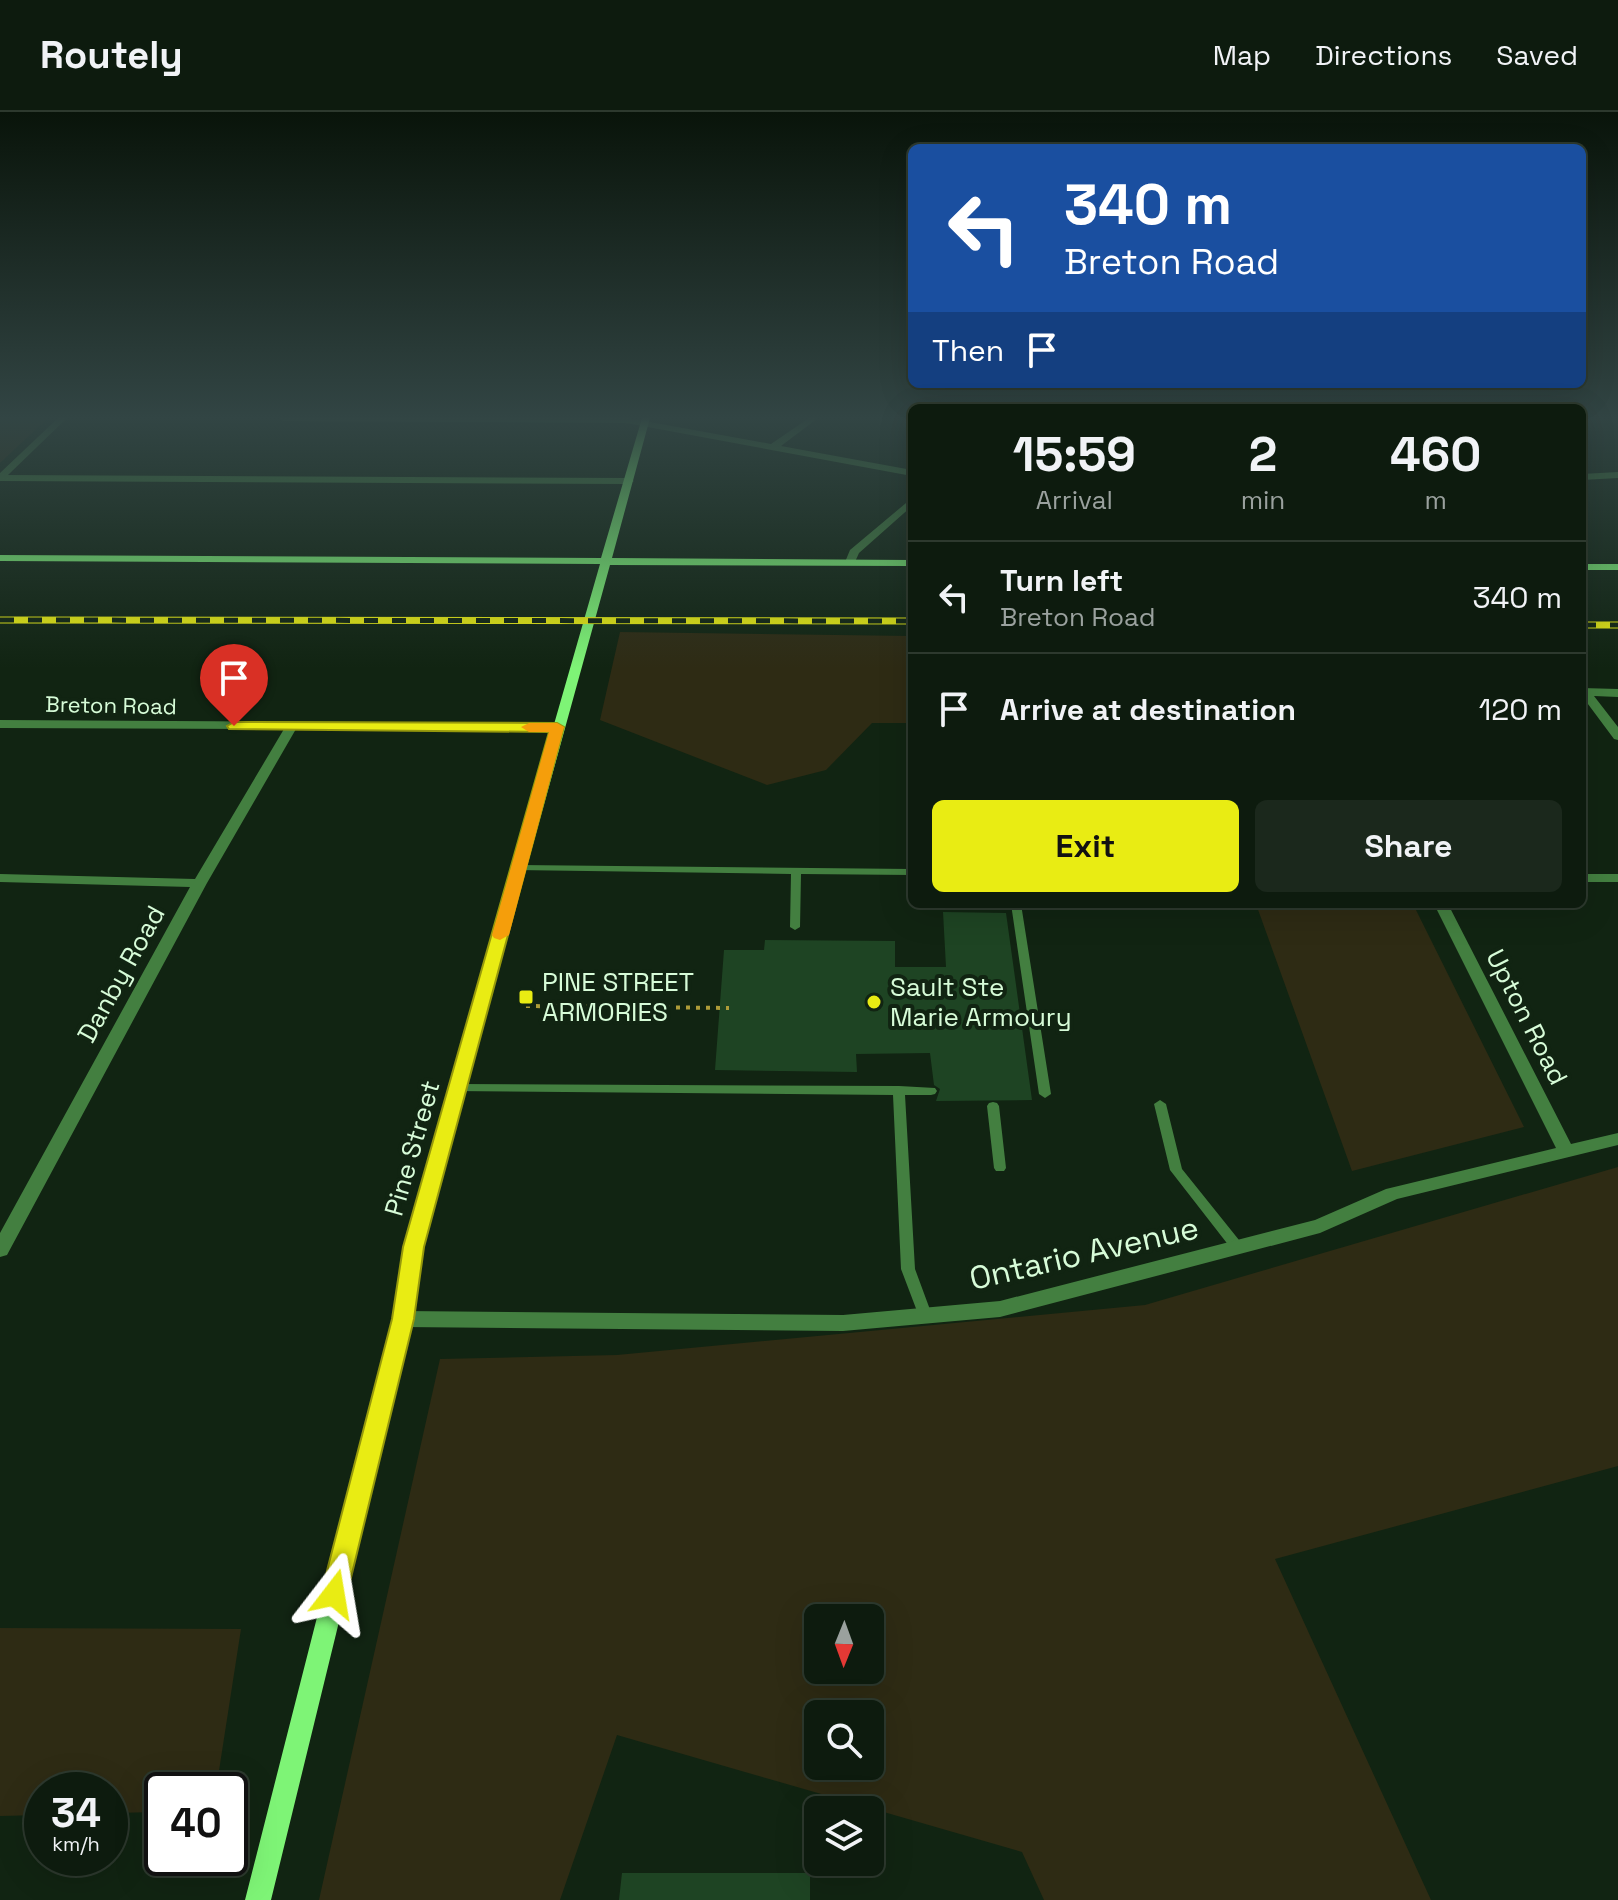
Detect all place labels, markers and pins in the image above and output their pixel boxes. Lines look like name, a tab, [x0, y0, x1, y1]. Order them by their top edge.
pin	[200, 644, 268, 726]
place label: PINE STREET ARMORIES	[542, 965, 694, 1029]
place label: Sault Ste Marie Armoury	[890, 970, 1072, 1034]
marker: PINE STREET ARMORIES	[517, 988, 535, 1006]
marker: Sault Ste Marie Armoury	[865, 993, 883, 1011]

